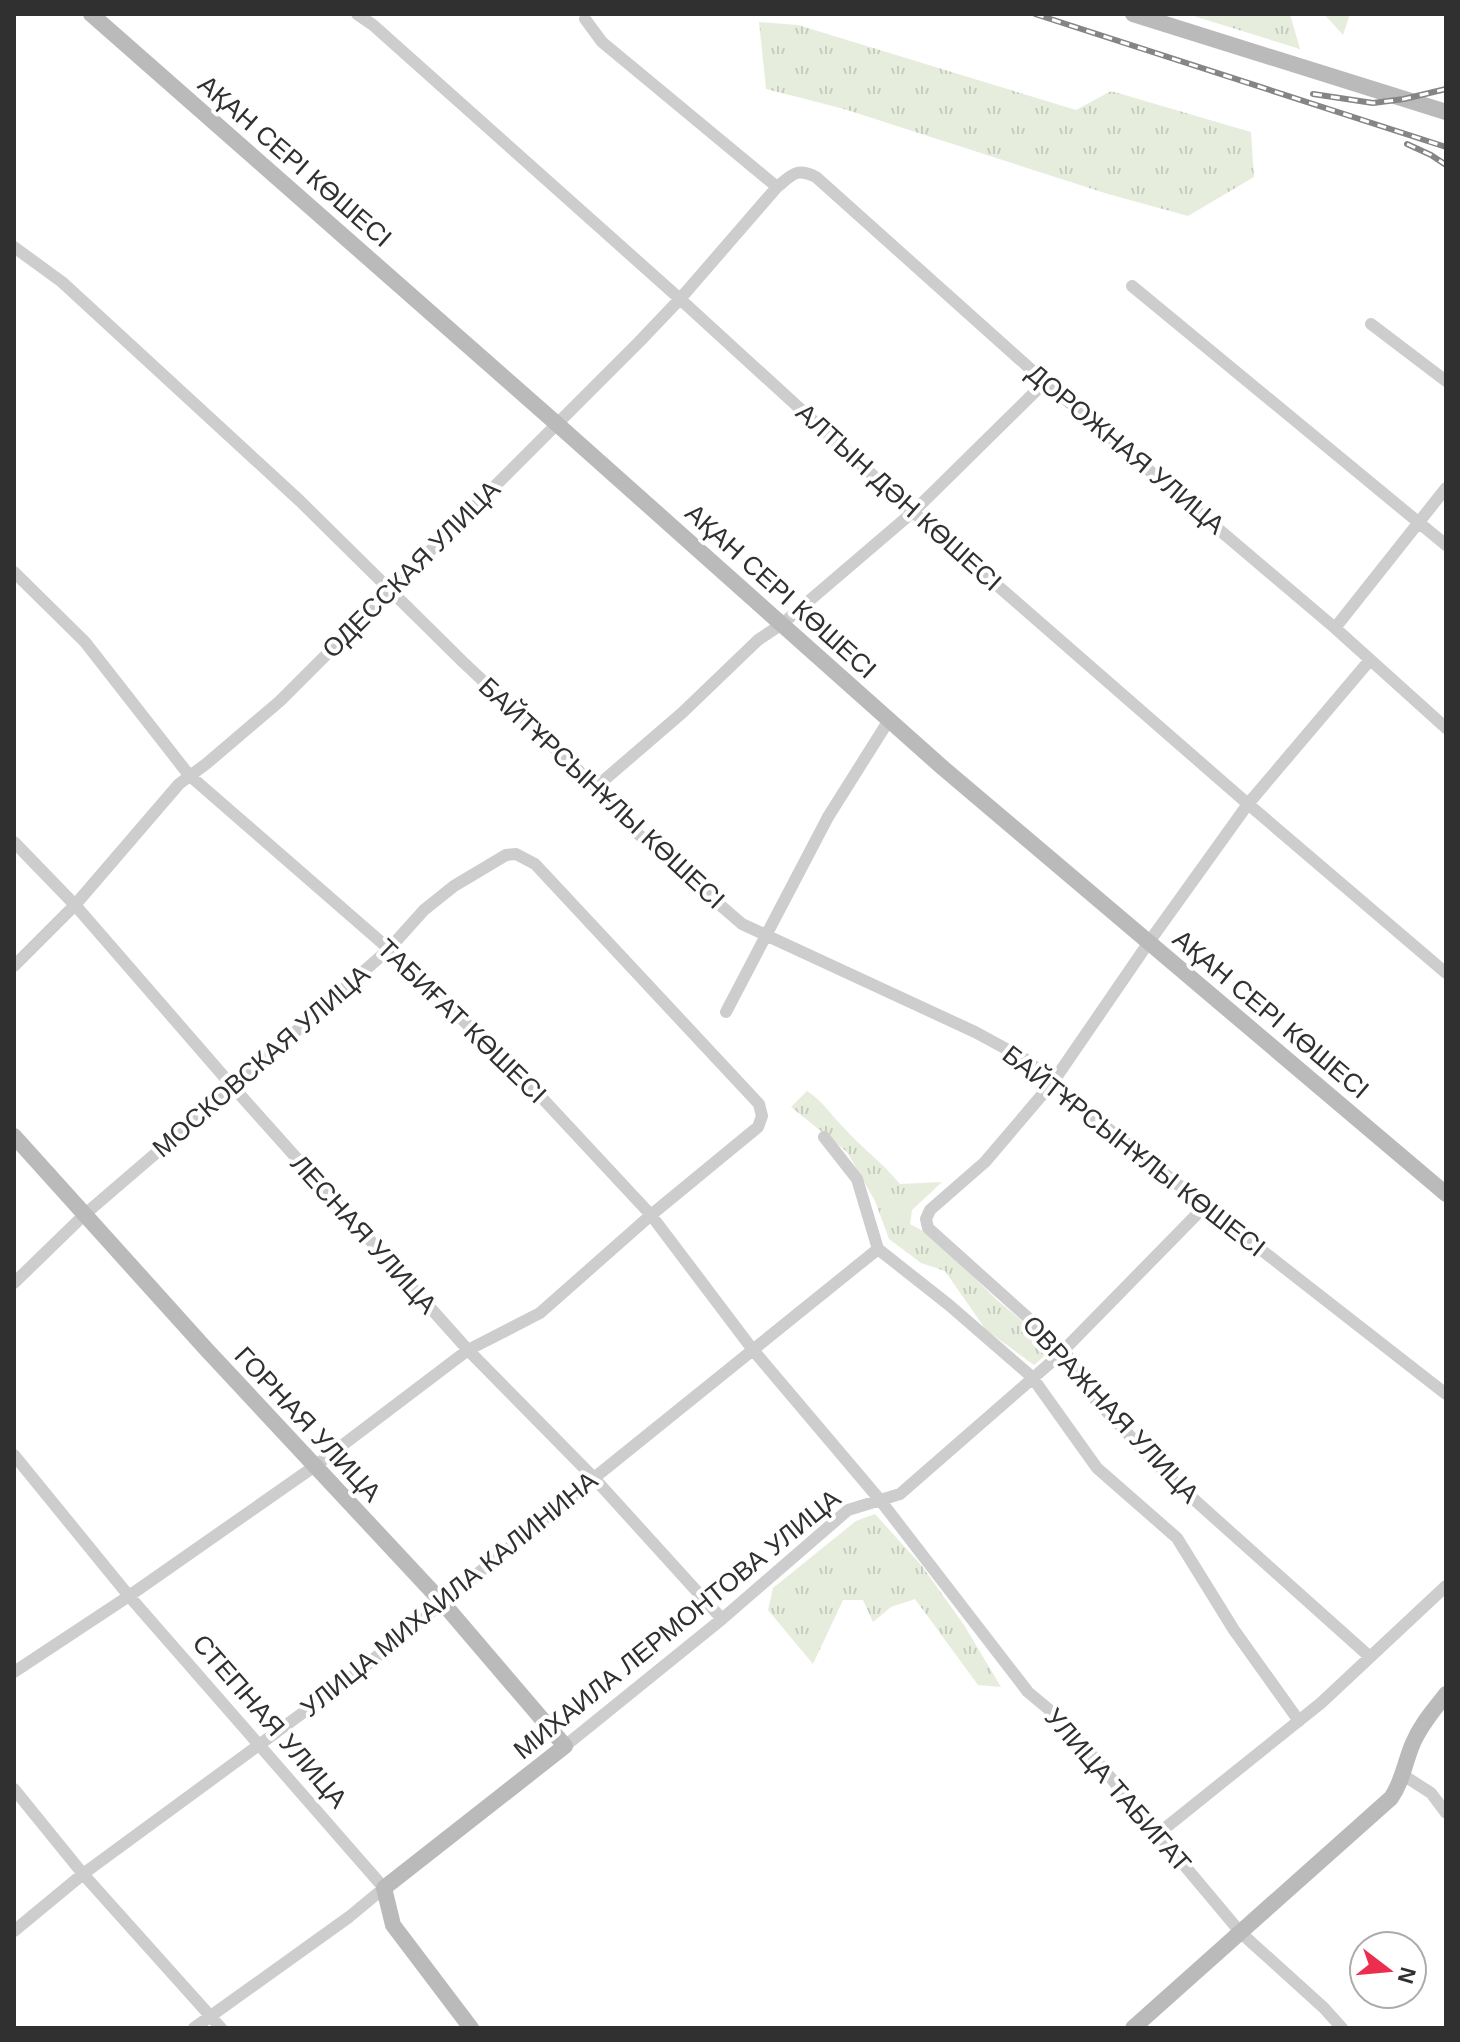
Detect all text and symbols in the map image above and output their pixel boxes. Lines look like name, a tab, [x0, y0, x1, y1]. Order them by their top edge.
street label: АҚАН СЕРІ КӨШЕСІ	[192, 69, 398, 253]
street label: ДОРОЖНАЯ УЛИЦА	[1021, 358, 1231, 541]
street label: АЛТЫН ДӘН КӨШЕСІ	[790, 397, 1008, 597]
street label: ОДЕССКАЯ УЛИЦА	[316, 474, 506, 664]
street label: АҚАН СЕРІ КӨШЕСІ	[679, 497, 883, 685]
street label: БАЙТҰРСЫНҰЛЫ КӨШЕСІ	[473, 671, 731, 915]
street label: АҚАН СЕРІ КӨШЕСІ	[1167, 923, 1375, 1105]
street label: ТАБИҒАТ КӨШЕСІ	[371, 933, 553, 1109]
street label: МОСКОВСКАЯ УЛИЦА	[146, 958, 376, 1163]
street label: БАЙТҰРСЫНҰЛЫ КӨШЕСІ	[997, 1039, 1271, 1263]
street label: ЛЕСНАЯ УЛИЦА	[285, 1148, 444, 1320]
street label: ОВРАЖНАЯ УЛИЦА	[1017, 1309, 1206, 1509]
street label: ГОРНАЯ УЛИЦА	[229, 1341, 388, 1508]
street label: УЛИЦА МИХАИЛА КАЛИНИНА	[295, 1465, 604, 1723]
street label: МИХАИЛА ЛЕРМОНТОВА УЛИЦА	[508, 1482, 847, 1765]
street label: СТЕПНАЯ УЛИЦА	[187, 1628, 354, 1814]
street label: УЛИЦА ТАБИГАТ	[1039, 1702, 1197, 1878]
north arrow	[1348, 1930, 1428, 2010]
text: N	[1393, 1964, 1421, 1986]

